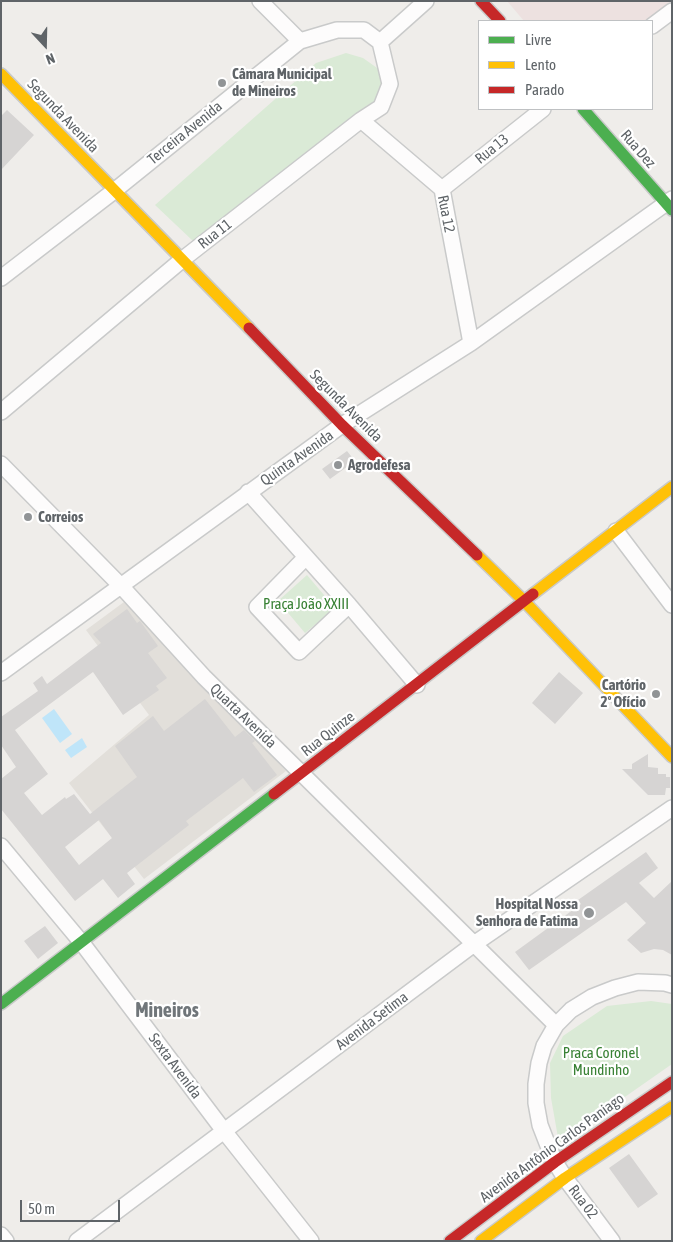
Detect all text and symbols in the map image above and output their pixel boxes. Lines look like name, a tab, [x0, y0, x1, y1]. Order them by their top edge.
north arrow	[20, 20, 70, 70]
legend	[478, 20, 653, 110]
text: Livre	[525, 31, 552, 48]
text: N	[44, 50, 57, 68]
text: Lento	[525, 56, 556, 73]
place label: Câmara Municipal de Mineiros	[232, 65, 332, 100]
street label: Segunda Avenida	[23, 76, 103, 156]
marker: Câmara Municipal de Mineiros	[216, 77, 228, 89]
text: Parado	[525, 81, 564, 98]
street label: Terceira Avenida	[144, 97, 226, 169]
street label: Rua Dez	[617, 126, 659, 172]
street label: Rua 13	[472, 130, 512, 168]
street label: Rua 12	[434, 194, 458, 234]
street label: Rua 11	[195, 215, 235, 253]
street label: Segunda Avenida	[306, 366, 386, 446]
street label: Quinta Avenida	[257, 426, 337, 490]
place label: Agrodefesa	[348, 456, 410, 474]
marker: Agrodefesa	[332, 459, 344, 471]
place label: Correios	[38, 508, 83, 526]
marker: Correios	[22, 511, 34, 523]
park label: Praça João XXIII	[263, 595, 349, 613]
place label: Cartório 2º Ofício	[600, 676, 646, 711]
street label: Quarta Avenida	[206, 680, 280, 752]
marker: Cartório 2º Ofício	[650, 688, 662, 700]
street label: Rua Quinze	[298, 708, 358, 760]
place label: Hospital Nossa Senhora de Fatima	[476, 895, 578, 930]
marker: Hospital Nossa Senhora de Fatima	[582, 906, 596, 920]
street label: Avenida Setima	[332, 988, 412, 1054]
district label: Mineiros	[135, 999, 199, 1023]
street label: Sexta Avenida	[145, 1030, 205, 1102]
park label: Praca Coronel Mundinho	[563, 1044, 639, 1079]
street label: Avenida Antônio Carlos Paniago	[476, 1090, 628, 1206]
street label: Rua 02	[564, 1181, 602, 1223]
scale bar	[22, 1190, 122, 1222]
text: 50 m	[28, 1200, 55, 1217]

